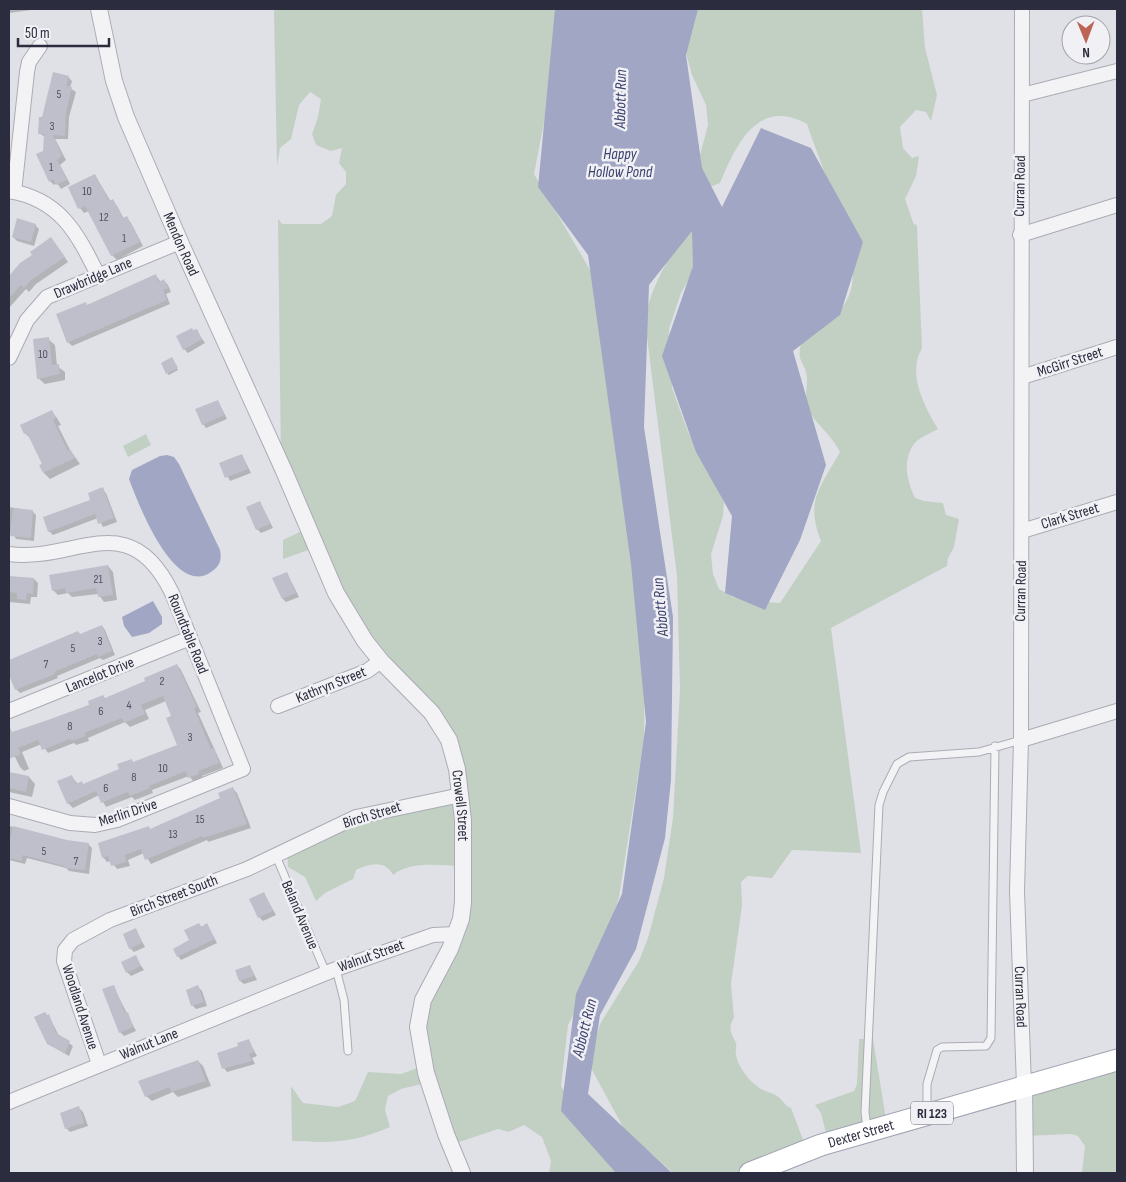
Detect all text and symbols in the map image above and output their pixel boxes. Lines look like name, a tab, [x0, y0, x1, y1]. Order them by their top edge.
scale bar	[18, 15, 109, 47]
north arrow	[1061, 15, 1111, 65]
text: 50 m	[25, 24, 50, 43]
text: N	[1082, 44, 1090, 61]
water label: Abbott Run	[611, 69, 631, 130]
house number: 5	[57, 87, 62, 102]
house number: 3	[49, 119, 55, 134]
water label: Happy Hollow Pond	[588, 145, 653, 182]
street label: Curran Road	[1010, 155, 1030, 217]
house number: 1	[49, 160, 54, 175]
house number: 10	[82, 184, 92, 199]
street label: Mendon Road	[159, 209, 204, 279]
house number: 12	[99, 210, 109, 225]
house number: 1	[122, 231, 127, 246]
street label: Drawbridge Lane	[51, 253, 135, 303]
street label: McGirr Street	[1035, 342, 1106, 382]
house number: 10	[38, 347, 48, 362]
street label: Clark Street	[1039, 498, 1102, 534]
street label: Curran Road	[1011, 560, 1031, 622]
house number: 21	[93, 572, 103, 587]
water label: Abbott Run	[649, 577, 673, 638]
street label: Roundtable Road	[163, 591, 213, 677]
house number: 3	[97, 634, 103, 649]
house number: 5	[71, 641, 76, 656]
street label: Lancelot Drive	[63, 653, 137, 697]
house number: 7	[44, 657, 49, 672]
street label: Kathryn Street	[293, 662, 369, 708]
house number: 2	[160, 674, 165, 689]
house number: 4	[126, 698, 132, 713]
house number: 6	[98, 704, 104, 719]
house number: 8	[67, 719, 73, 734]
house number: 3	[187, 730, 193, 745]
house number: 10	[158, 761, 168, 776]
street label: Crowell Street	[448, 769, 473, 842]
house number: 8	[131, 770, 137, 785]
house number: 6	[103, 781, 109, 796]
street label: Merlin Drive	[96, 795, 160, 831]
street label: Birch Street	[341, 797, 404, 833]
house number: 15	[195, 812, 205, 827]
house number: 13	[168, 827, 178, 842]
house number: 5	[42, 844, 47, 859]
house number: 7	[74, 854, 79, 869]
street label: Birch Street South	[128, 871, 220, 921]
street label: Beland Avenue	[277, 878, 323, 952]
street label: Walnut Street	[335, 935, 407, 977]
street label: Woodland Avenue	[57, 962, 103, 1052]
street label: Curran Road	[1010, 966, 1031, 1028]
water label: Abbott Run	[568, 997, 601, 1060]
street label: Walnut Lane	[117, 1024, 181, 1064]
road number: RI 123	[911, 1102, 953, 1124]
street label: Dexter Street	[826, 1115, 897, 1152]

